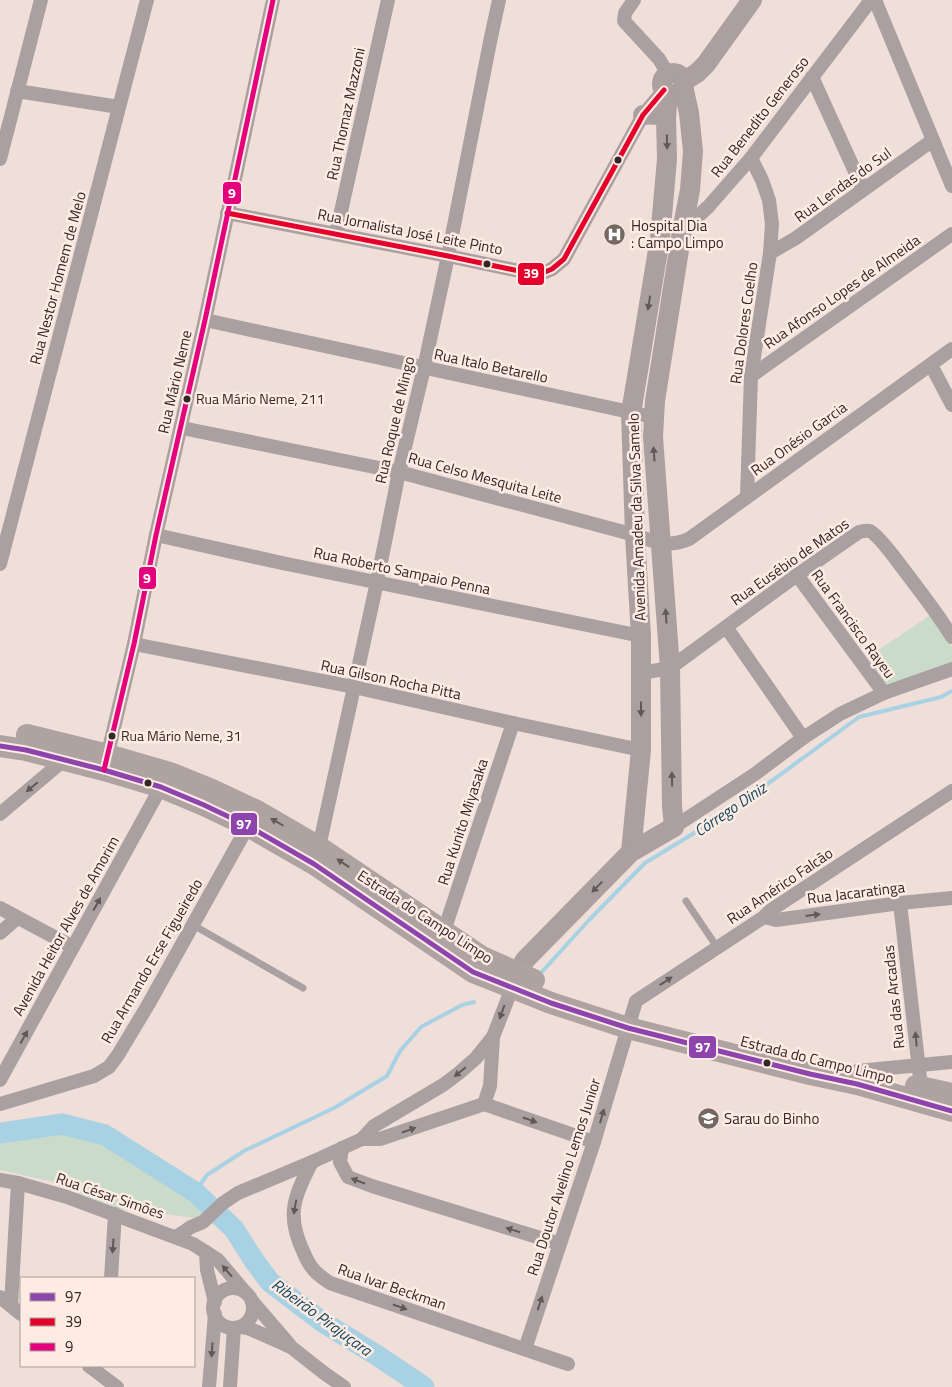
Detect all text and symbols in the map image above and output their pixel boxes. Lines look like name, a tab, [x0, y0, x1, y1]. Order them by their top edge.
street label: Rua Thomaz Mazzoni	[320, 45, 371, 182]
street label: Rua Benedito Generoso	[705, 51, 814, 182]
one-way arrow	[663, 134, 671, 150]
street label: Rua Lendas do Sul	[789, 141, 896, 228]
unlabelled marker	[613, 155, 623, 165]
line badge: 9	[222, 181, 242, 205]
text: 9	[228, 182, 236, 203]
street label: Rua Nestor Homem de Melo	[23, 189, 92, 367]
street label: Rua Jornalista José Leite Pinto	[316, 202, 505, 261]
place label: Hospital Dia : Campo Limpo	[631, 214, 724, 254]
hospital icon: Hospital Dia : Campo Limpo	[603, 223, 627, 247]
street label: Rua Afonso Lopes de Almeida	[759, 228, 925, 355]
unlabelled marker	[482, 259, 492, 269]
street label: Rua Dolores Coelho	[724, 260, 763, 385]
line badge: 39	[517, 262, 545, 286]
text: 39	[523, 262, 539, 283]
one-way arrow	[645, 296, 653, 312]
street label: Rua Mário Neme	[151, 328, 198, 436]
street label: Rua Italo Betarello	[432, 342, 550, 389]
street label: Rua Roque de Mingo	[369, 354, 420, 486]
place label: Rua Mário Neme, 211	[196, 388, 324, 409]
marker: Rua Mário Neme, 211	[182, 394, 192, 404]
street label: Rua Onésio Garcia	[746, 395, 852, 481]
street label: Avenida Amadeu da Silva Samelo	[621, 413, 652, 621]
street label: Rua Celso Mesquita Leite	[406, 446, 565, 509]
one-way arrow	[650, 446, 658, 462]
street label: Rua Eusébio de Matos	[726, 512, 854, 611]
street label: Rua Roberto Sampaio Penna	[312, 541, 493, 601]
street label: Rua Francisco Rayeu	[806, 564, 901, 683]
line badge: 9	[138, 566, 157, 590]
text: 9	[143, 567, 151, 588]
one-way arrow	[662, 608, 670, 624]
street label: Rua Gilson Rocha Pitta	[319, 653, 464, 706]
one-way arrow	[637, 701, 645, 717]
place label: Rua Mário Neme, 31	[121, 725, 241, 746]
marker: Rua Mário Neme, 31	[107, 731, 117, 741]
street label: Rua Kunito Miyasaka	[431, 755, 494, 888]
one-way arrow	[668, 770, 676, 786]
water label: Córrego Diniz	[689, 775, 772, 842]
unlabelled marker	[143, 778, 153, 788]
one-way arrow	[26, 782, 39, 793]
line badge: 97	[230, 812, 258, 836]
text: 97	[236, 813, 252, 834]
one-way arrow	[270, 818, 283, 827]
street label: Avenida Heitor Alves de Amorim	[6, 832, 125, 1020]
street label: Rua Américo Falcão	[722, 841, 837, 930]
one-way arrow	[336, 858, 350, 868]
street label: Estrada do Campo Limpo	[353, 864, 498, 969]
street label: Rua Armando Erse Figueiredo	[95, 874, 208, 1047]
street label: Rua Jacaratinga	[806, 875, 907, 910]
one-way arrow	[591, 881, 603, 893]
one-way arrow	[93, 897, 101, 912]
one-way arrow	[805, 911, 821, 919]
street label: Rua das Arcadas	[877, 944, 910, 1050]
one-way arrow	[659, 976, 672, 986]
one-way arrow	[498, 1005, 505, 1020]
street label: Estrada do Campo Limpo	[738, 1029, 896, 1090]
one-way arrow	[19, 1031, 28, 1044]
one-way arrow	[911, 1031, 919, 1047]
line badge: 97	[688, 1035, 717, 1059]
text: 97	[695, 1036, 711, 1057]
unlabelled marker	[762, 1058, 772, 1068]
one-way arrow	[453, 1067, 466, 1078]
street label: Rua Doutor Avelino Lemos Junior	[521, 1075, 606, 1279]
school or university icon: Sarau do Binho	[696, 1107, 720, 1131]
place label: Sarau do Binho	[724, 1107, 819, 1130]
one-way arrow	[599, 1108, 607, 1123]
one-way arrow	[523, 1116, 538, 1124]
one-way arrow	[402, 1126, 417, 1133]
street label: Rua César Simões	[53, 1166, 167, 1225]
one-way arrow	[351, 1177, 366, 1184]
one-way arrow	[290, 1200, 298, 1216]
one-way arrow	[506, 1225, 521, 1233]
one-way arrow	[109, 1238, 117, 1254]
street label: Rua Ivar Beckman	[335, 1257, 450, 1316]
one-way arrow	[221, 1265, 233, 1277]
water label: Ribeirão Pirajuçara	[267, 1272, 378, 1362]
legend	[20, 1277, 195, 1367]
text: 97	[65, 1285, 82, 1308]
one-way arrow	[537, 1296, 544, 1311]
one-way arrow	[392, 1304, 407, 1311]
text: 39	[65, 1310, 82, 1333]
text: 9	[65, 1335, 73, 1358]
one-way arrow	[207, 1343, 215, 1359]

